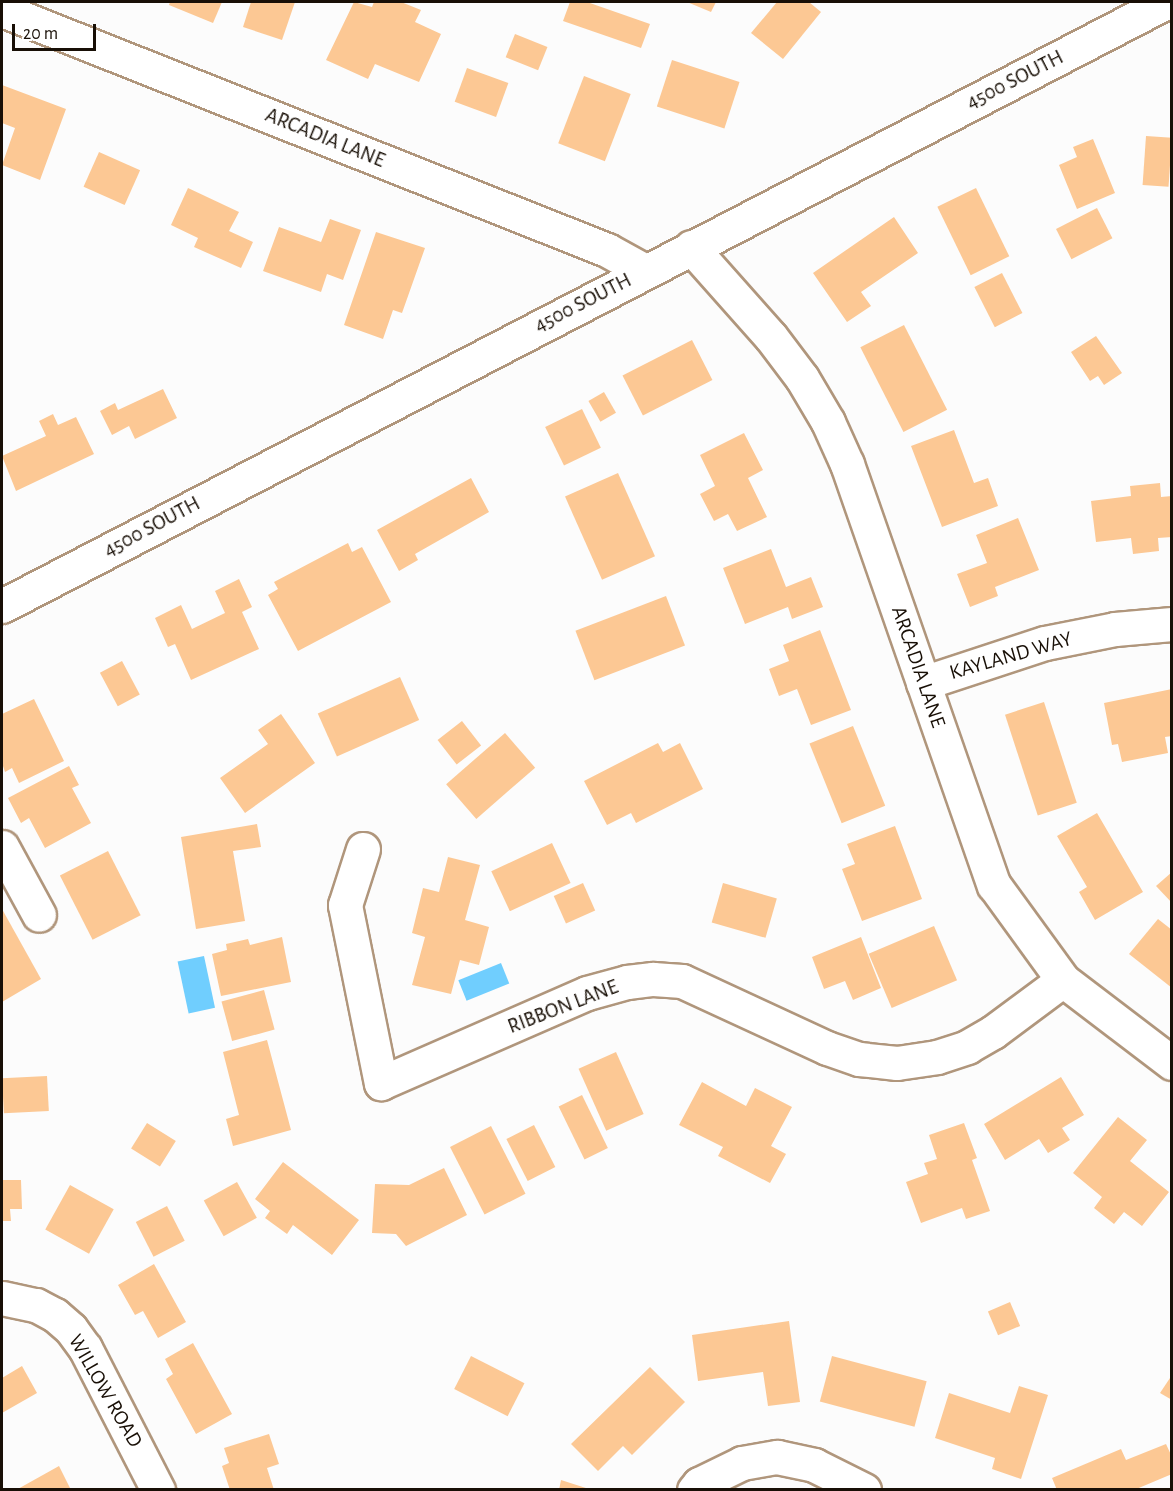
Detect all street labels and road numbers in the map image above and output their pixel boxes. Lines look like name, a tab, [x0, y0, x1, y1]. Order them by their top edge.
street label: 4500 SOUTH	[962, 45, 1068, 115]
street label: ARCADIA LANE	[262, 103, 388, 173]
street label: 4500 SOUTH	[530, 268, 636, 338]
street label: 4500 SOUTH	[99, 491, 205, 563]
street label: ARCADIA LANE	[885, 603, 951, 731]
street label: KAYLAND WAY	[947, 626, 1075, 686]
street label: RIBBON LANE	[504, 974, 622, 1040]
street label: WILLOW ROAD	[62, 1330, 148, 1452]

